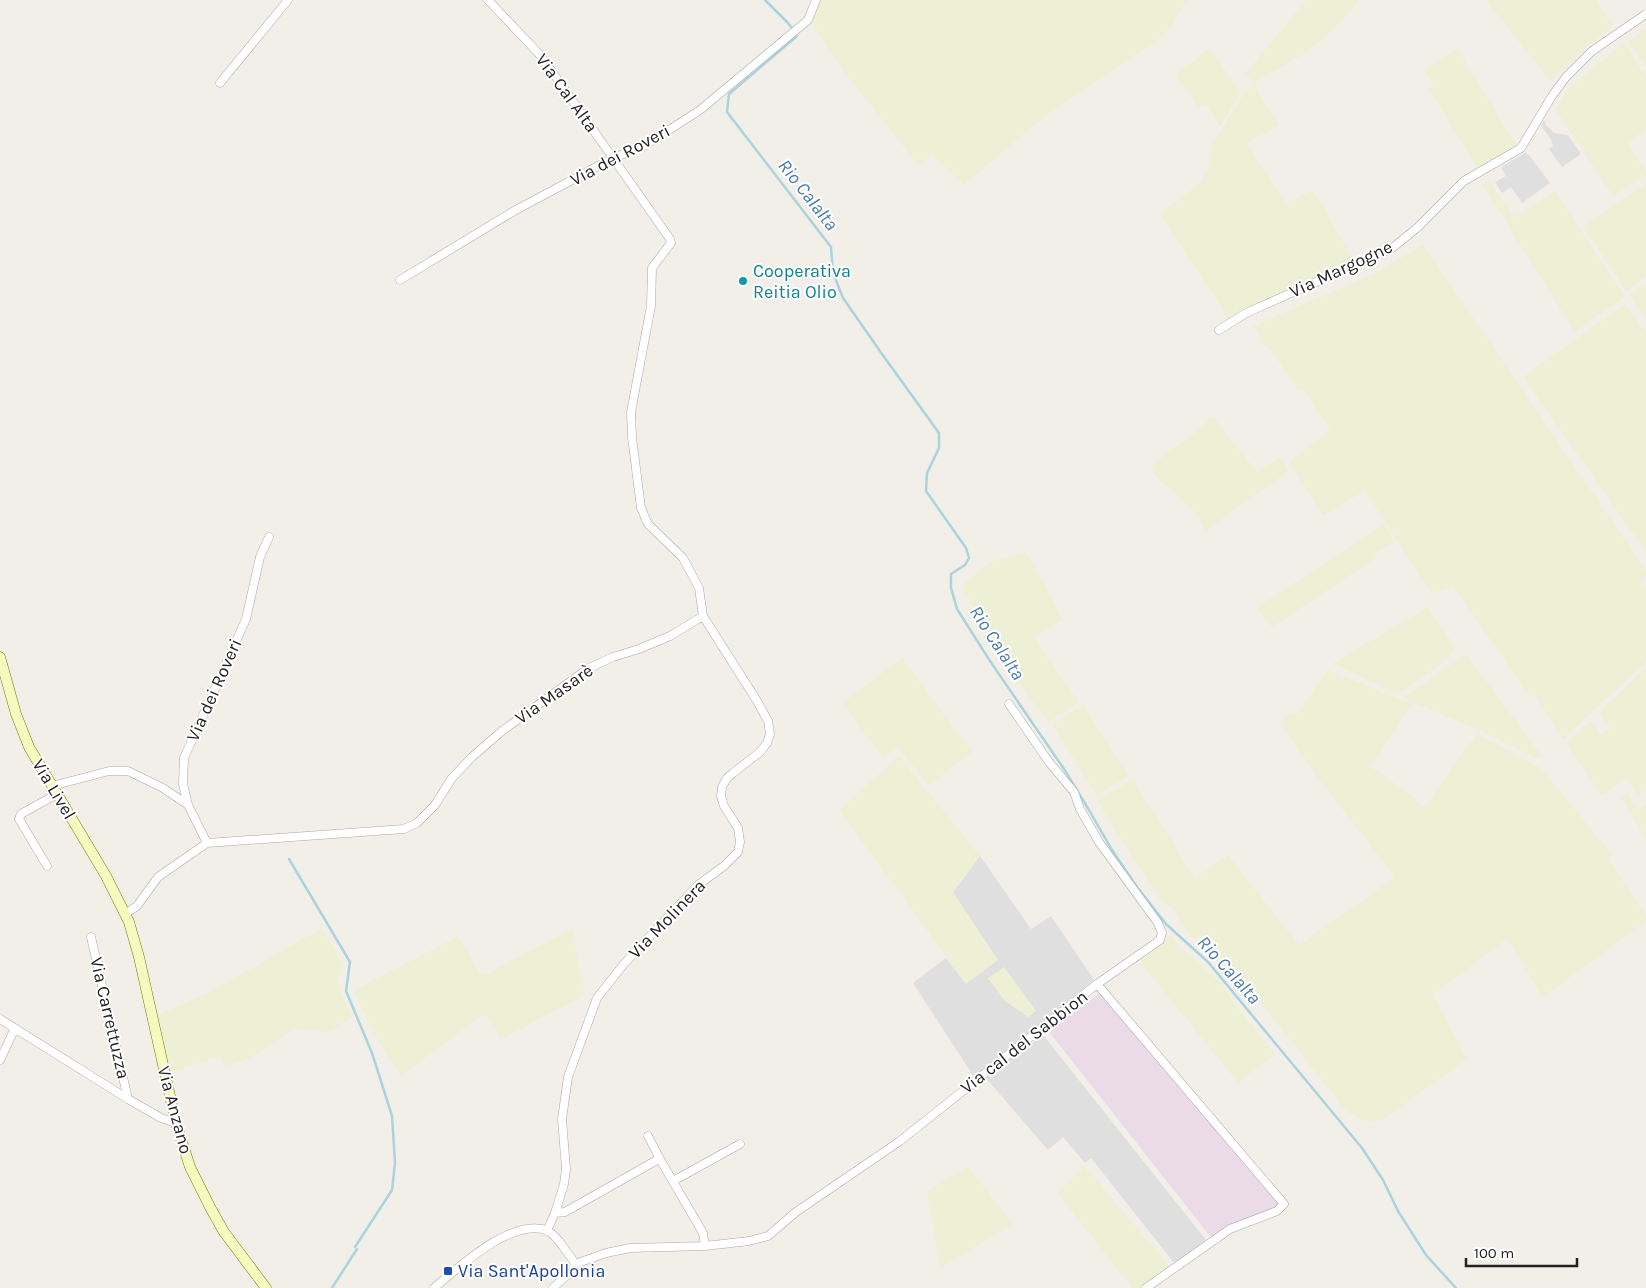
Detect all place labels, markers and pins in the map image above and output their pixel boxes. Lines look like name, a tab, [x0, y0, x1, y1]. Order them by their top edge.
place label: Cooperativa Reitia Olio	[753, 260, 851, 303]
marker: Cooperativa Reitia Olio	[737, 275, 749, 287]
place label: Via Sant'Apollonia	[458, 1260, 605, 1282]
marker: Via Sant'Apollonia	[442, 1265, 454, 1277]

